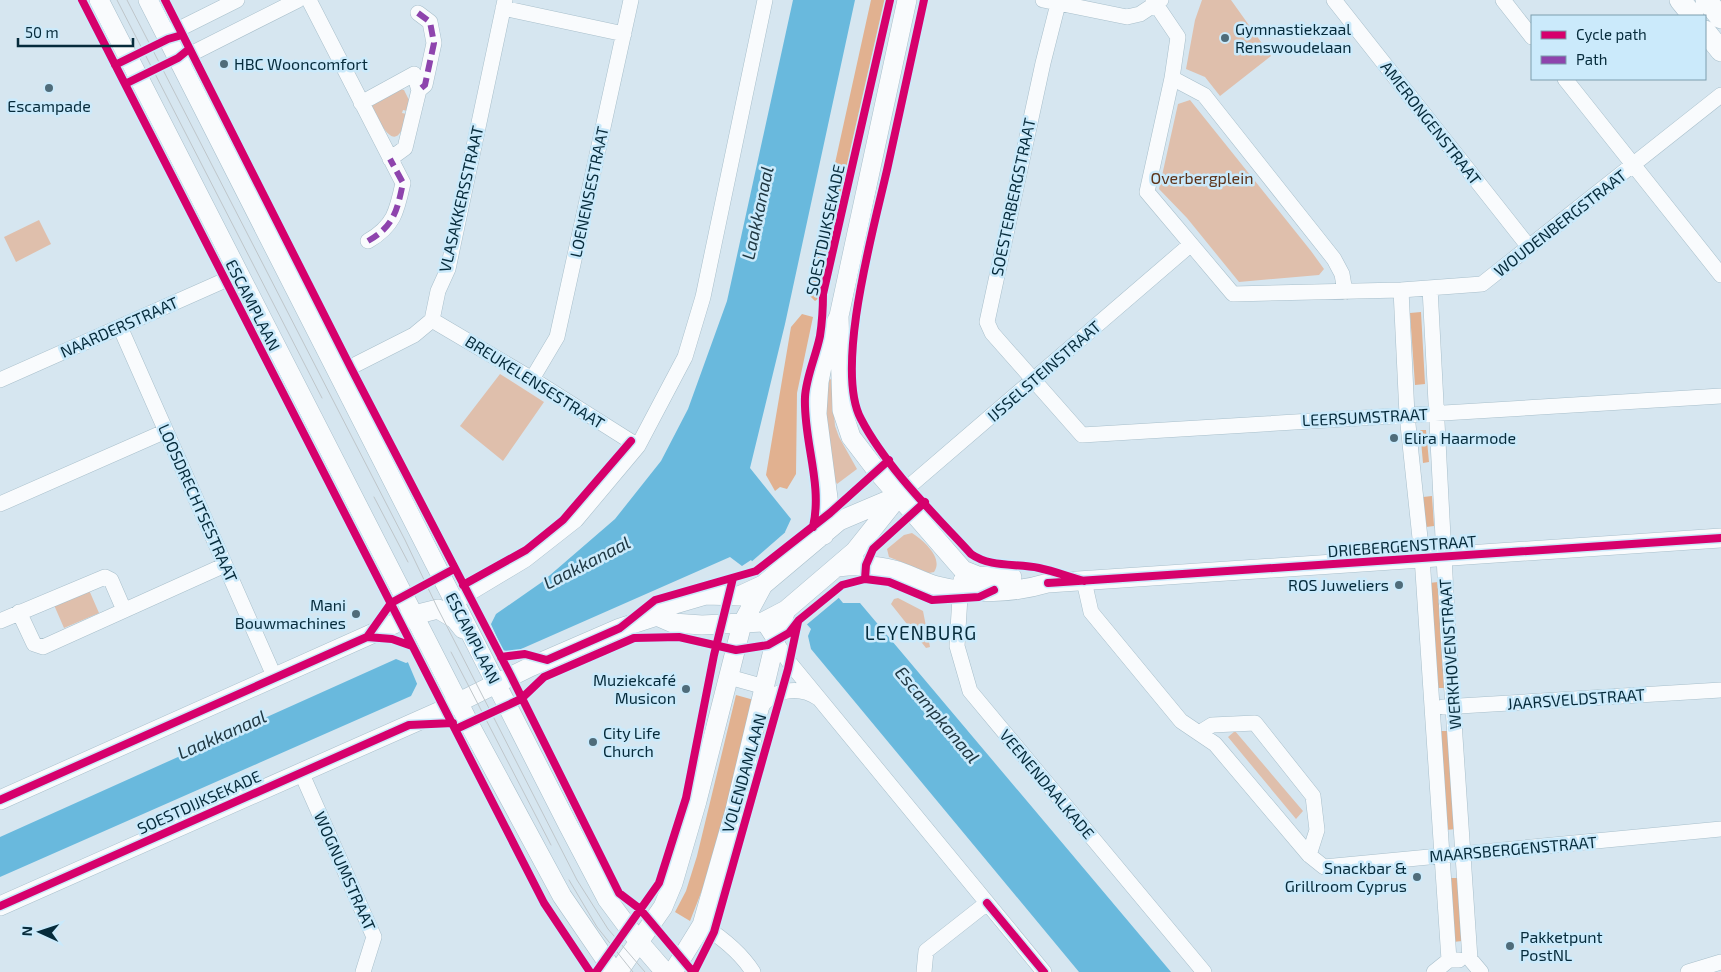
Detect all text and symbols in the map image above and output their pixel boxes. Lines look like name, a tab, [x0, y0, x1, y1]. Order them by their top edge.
scale bar	[18, 15, 132, 47]
legend	[1531, 15, 1706, 80]
place label: Gymnastiekzaal Renswoudelaan	[1235, 19, 1352, 56]
text: 50 m	[25, 23, 59, 41]
text: Cycle path	[1576, 25, 1647, 43]
marker: Gymnastiekzaal Renswoudelaan	[1219, 32, 1231, 44]
text: Path	[1576, 50, 1607, 68]
place label: HBC Wooncomfort	[234, 54, 368, 73]
street label: AMERONGENSTRAAT	[1377, 57, 1486, 188]
marker: HBC Wooncomfort	[218, 58, 230, 70]
marker: Escampade	[43, 82, 55, 94]
place label: Escampade	[7, 96, 91, 115]
street label: SOESTERBERGSTRAAT	[986, 116, 1039, 278]
street label: VLASAKKERSSTRAAT	[434, 124, 487, 274]
street label: LOENENSESTRAAT	[565, 125, 612, 259]
street label: SOESTDIJKSEKADE	[801, 163, 848, 297]
water label: Laakkanaal	[736, 164, 778, 262]
street label: WOUDENBERGSTRAAT	[1490, 165, 1630, 280]
park label: Overbergplein	[1151, 168, 1253, 187]
street label: ESCAMPLAAN	[222, 256, 285, 354]
street label: NAARDERSTRAAT	[57, 292, 181, 361]
street label: IJSSELSTEINSTRAAT	[983, 316, 1104, 425]
street label: BREUKELENSESTRAAT	[462, 331, 608, 432]
street label: LEERSUMSTRAAT	[1302, 404, 1428, 429]
street label: LOOSDRECHTSESTRAAT	[155, 421, 242, 585]
place label: Elira Haarmode	[1404, 428, 1516, 447]
marker: Elira Haarmode	[1388, 432, 1400, 444]
water label: Laakkanaal	[539, 531, 634, 593]
street label: DRIEBERGENSTRAAT	[1327, 531, 1477, 560]
place label: ROS Juweliers	[1288, 575, 1389, 594]
street label: WERKHOVENSTRAAT	[1435, 578, 1464, 730]
marker: ROS Juweliers	[1393, 579, 1405, 591]
street label: ESCAMPLAAN	[442, 589, 505, 687]
place label: Mani Bouwmachines	[235, 595, 346, 632]
marker: Mani Bouwmachines	[350, 608, 362, 620]
district label: LEYENBURG	[865, 621, 977, 644]
water label: Escampkanaal	[891, 661, 985, 767]
place label: Muziekcafé Musicon	[593, 670, 676, 707]
marker: Muziekcafé Musicon	[680, 683, 692, 695]
street label: JAARSVELDSTRAAT	[1506, 684, 1646, 713]
water label: Laakkanaal	[174, 705, 269, 763]
street label: VOLENDAMLAAN	[717, 711, 770, 834]
place label: City Life Church	[603, 723, 661, 760]
street label: VEENENDAALKADE	[996, 725, 1099, 842]
marker: City Life Church	[587, 736, 599, 748]
street label: SOESTDIJKSEKADE	[134, 766, 264, 837]
street label: WOGNUMSTRAAT	[311, 808, 380, 933]
street label: MAARSBERGENSTRAAT	[1428, 832, 1598, 865]
place label: Snackbar & Grillroom Cyprus	[1285, 858, 1407, 895]
marker: Snackbar & Grillroom Cyprus	[1411, 871, 1423, 883]
north arrow	[15, 907, 65, 957]
text: N	[18, 926, 35, 937]
place label: Pakketpunt PostNL	[1520, 927, 1603, 964]
marker: Pakketpunt PostNL	[1504, 940, 1516, 952]

